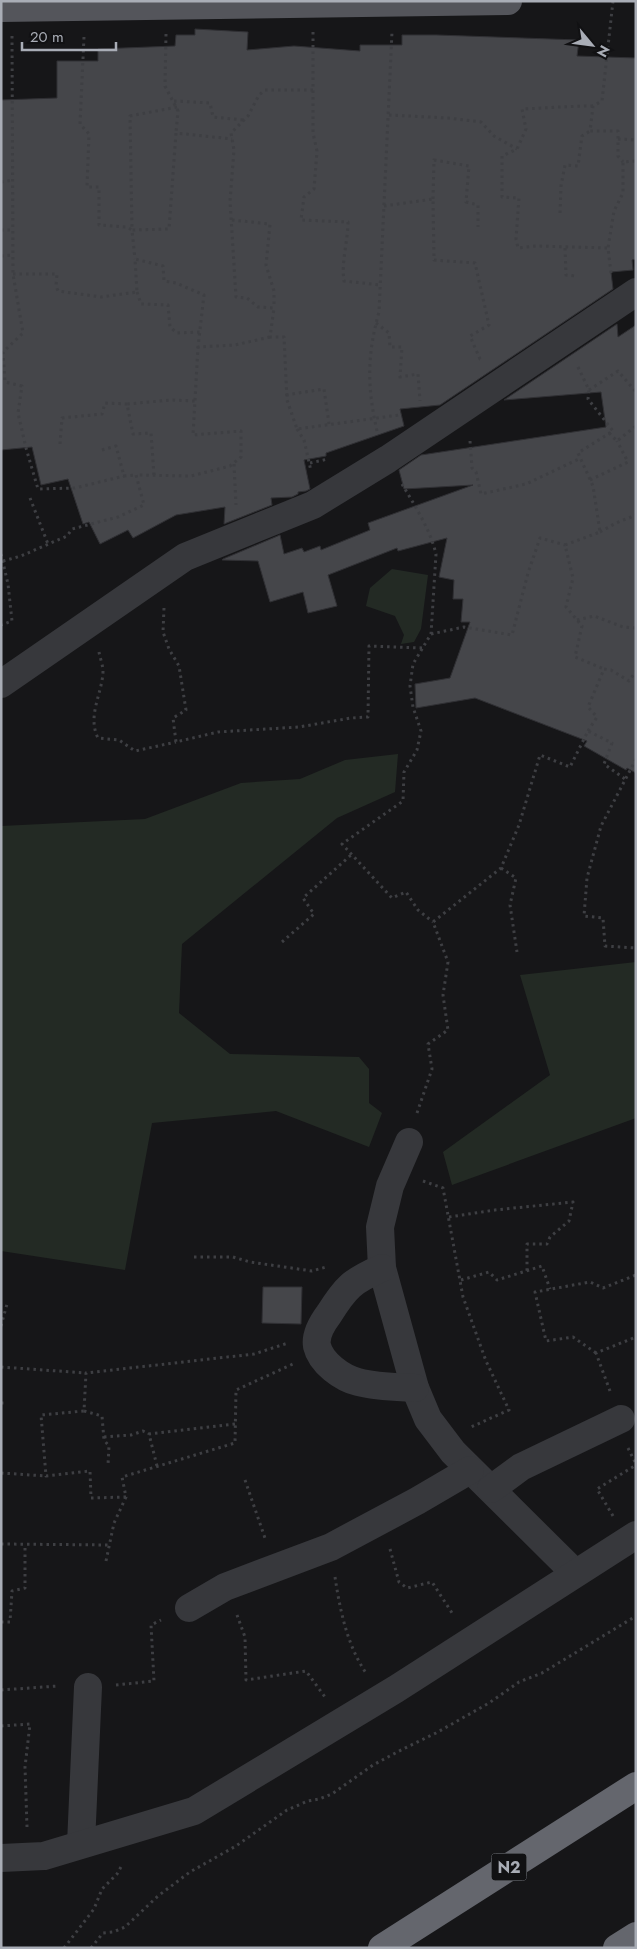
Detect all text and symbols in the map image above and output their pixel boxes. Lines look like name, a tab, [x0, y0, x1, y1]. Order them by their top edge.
scale bar	[22, 20, 116, 52]
north arrow	[567, 20, 617, 70]
text: 20 m	[30, 26, 64, 48]
text: N	[592, 42, 615, 61]
road number: N2	[492, 1854, 526, 1880]

